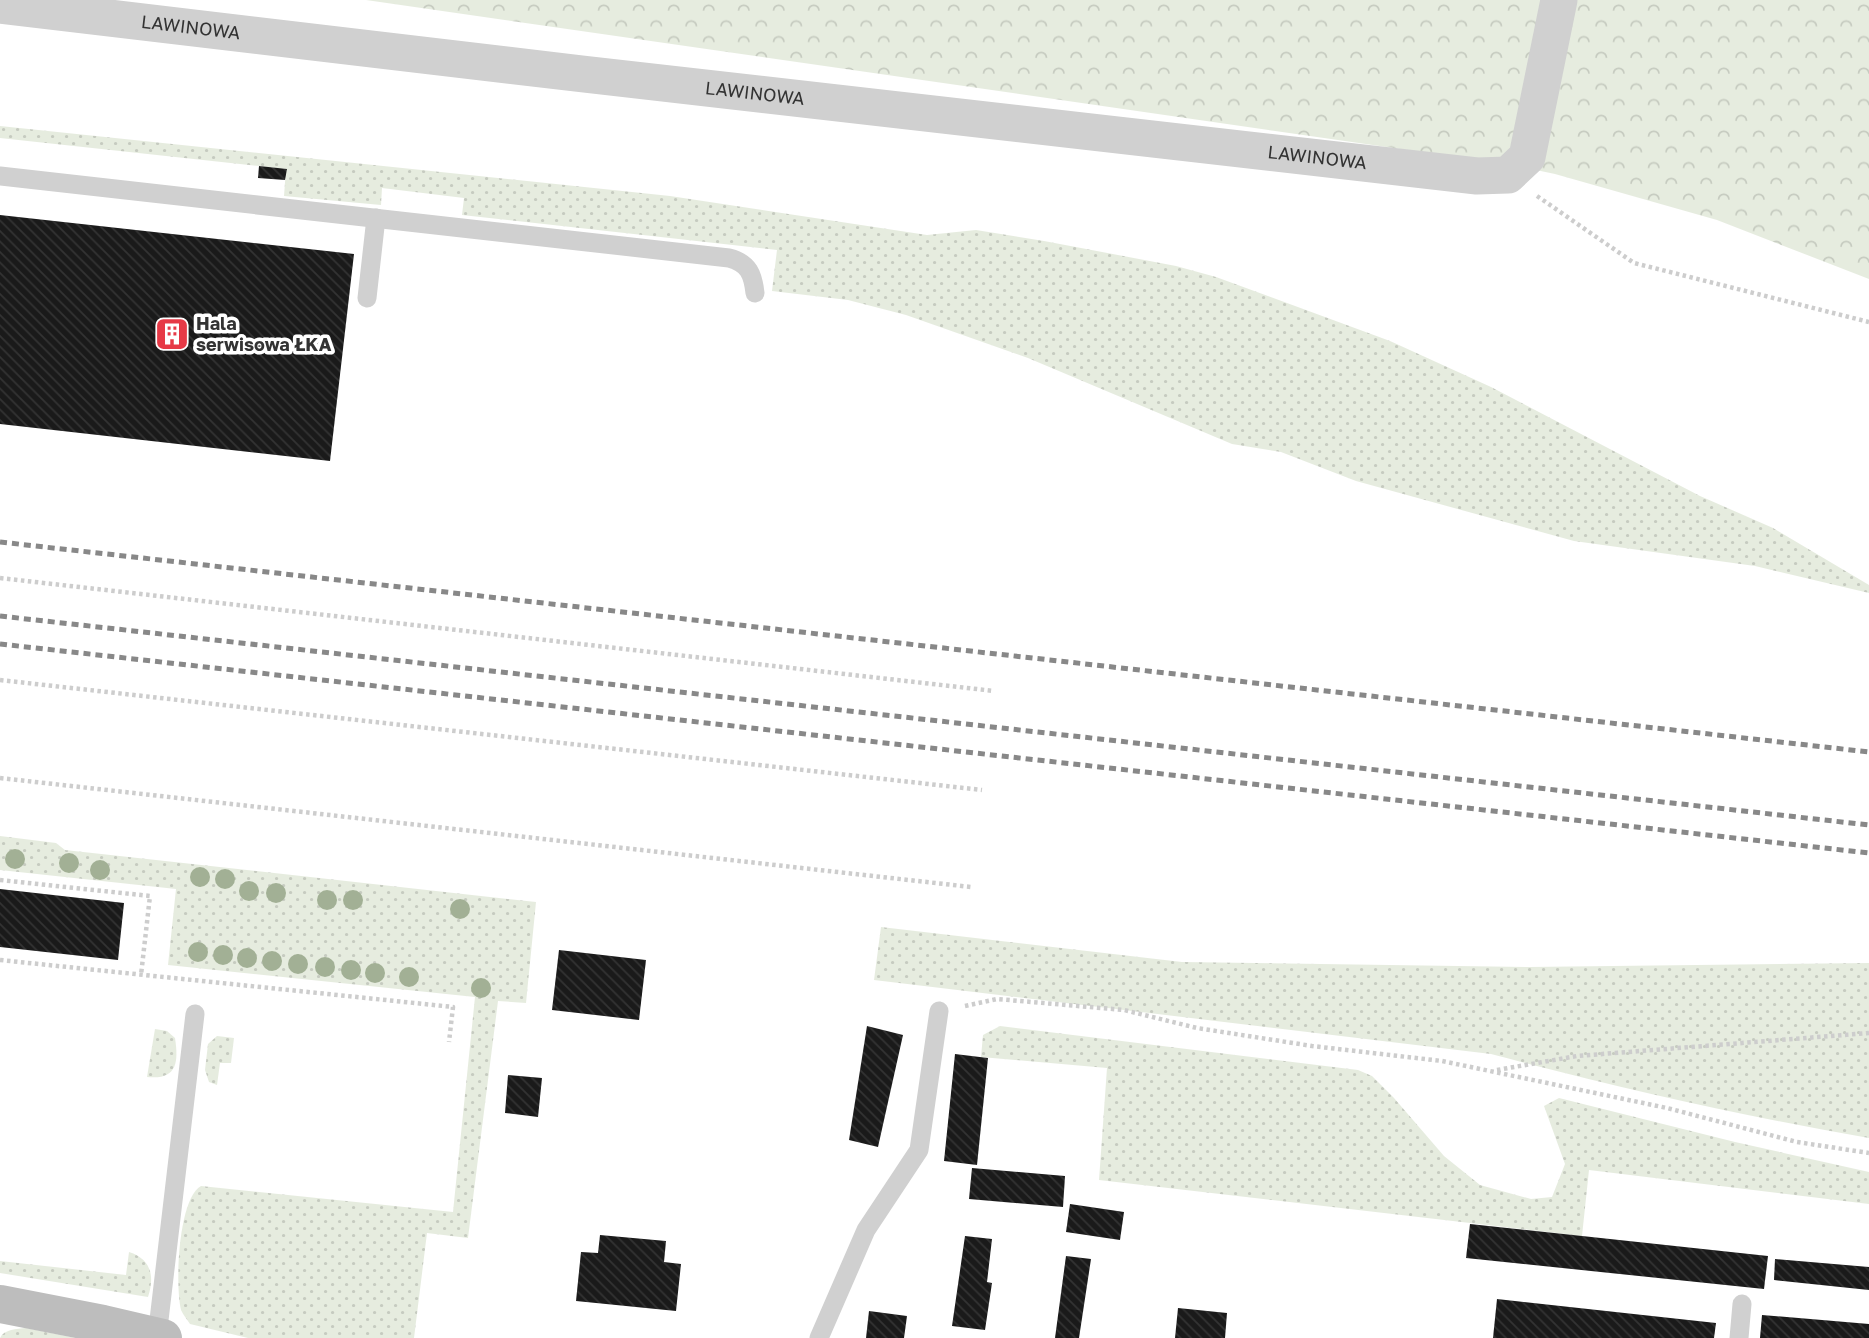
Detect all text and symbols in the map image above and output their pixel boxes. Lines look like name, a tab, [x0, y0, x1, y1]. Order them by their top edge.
street label: LAWINOWA	[140, 10, 242, 43]
street label: LAWINOWA	[704, 76, 806, 109]
street label: LAWINOWA	[1266, 140, 1368, 173]
place label: Hala serwisowa ŁKA	[196, 312, 332, 355]
building icon: Hala serwisowa ŁKA	[153, 315, 191, 353]

